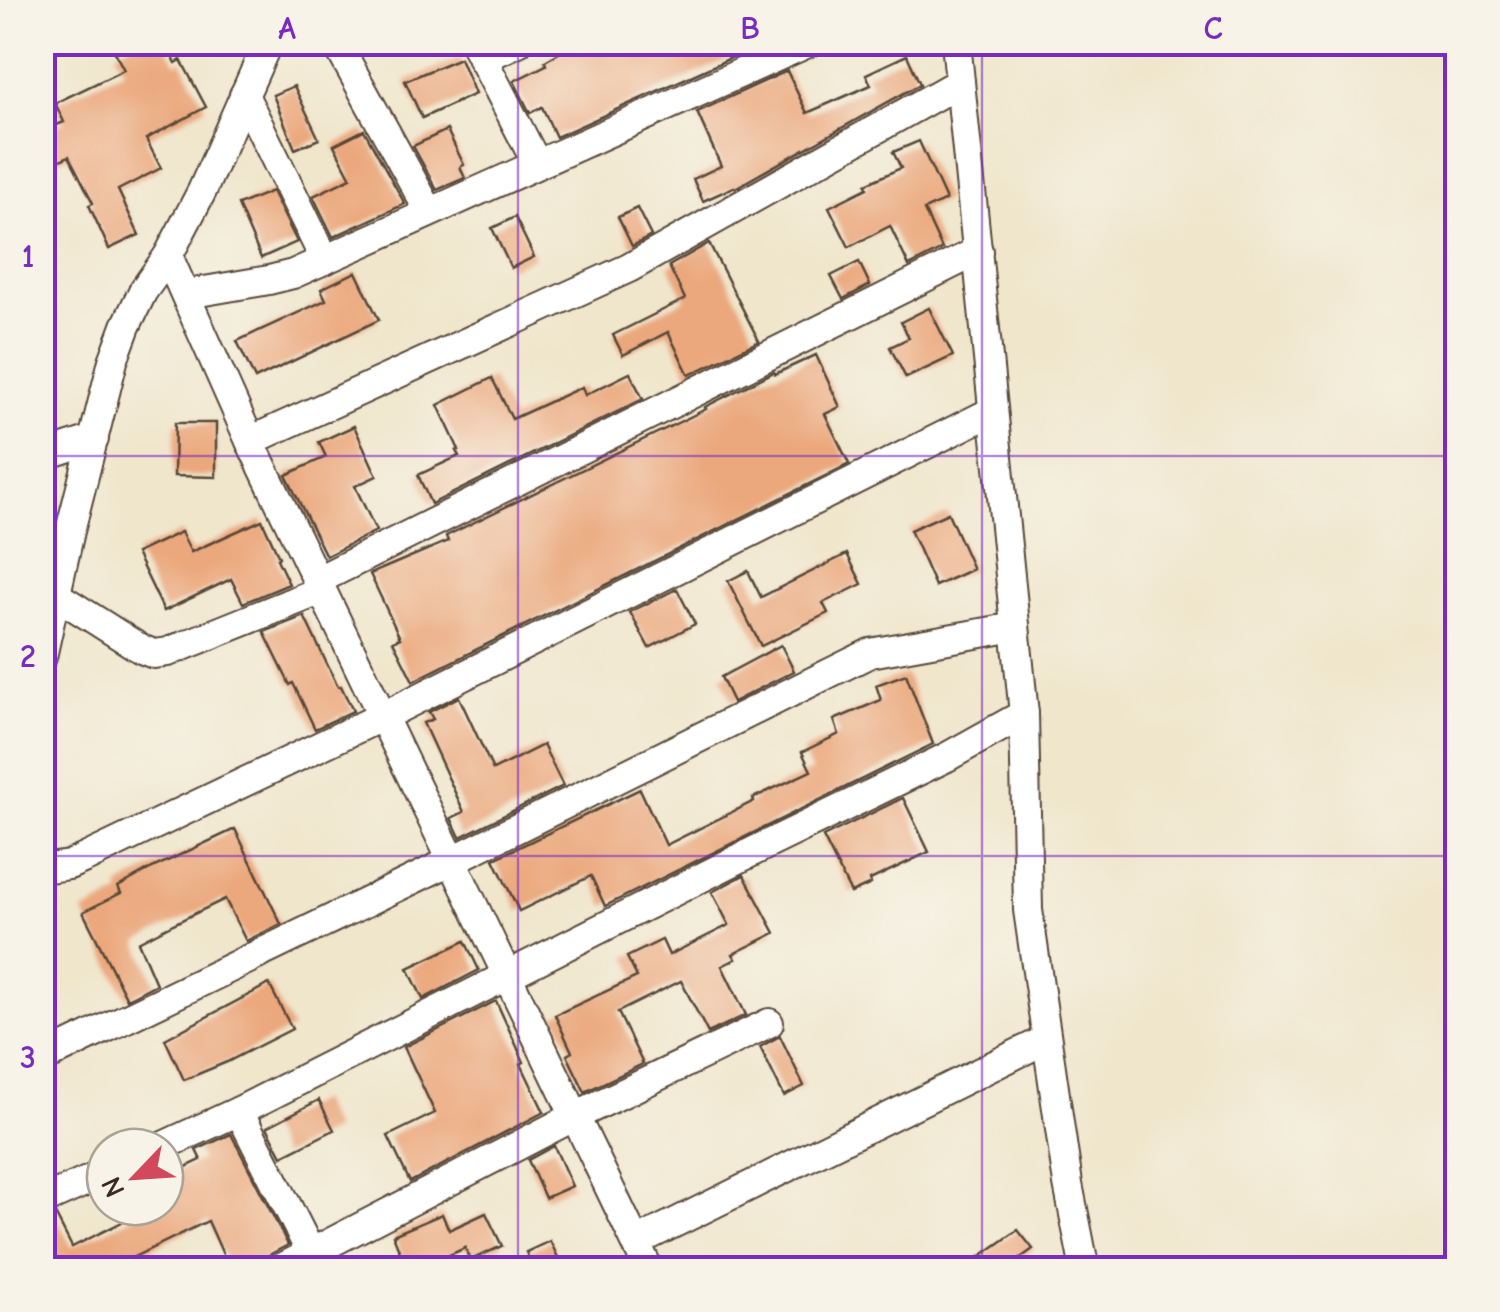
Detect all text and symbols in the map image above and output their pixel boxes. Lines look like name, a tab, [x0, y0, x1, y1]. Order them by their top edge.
text: A	[278, 10, 296, 47]
text: B	[740, 10, 760, 47]
text: C	[1203, 10, 1223, 47]
text: 1	[22, 238, 34, 275]
text: 2	[20, 638, 36, 675]
text: 3	[20, 1039, 36, 1076]
north arrow	[85, 1127, 185, 1227]
text: N	[95, 1172, 132, 1202]

